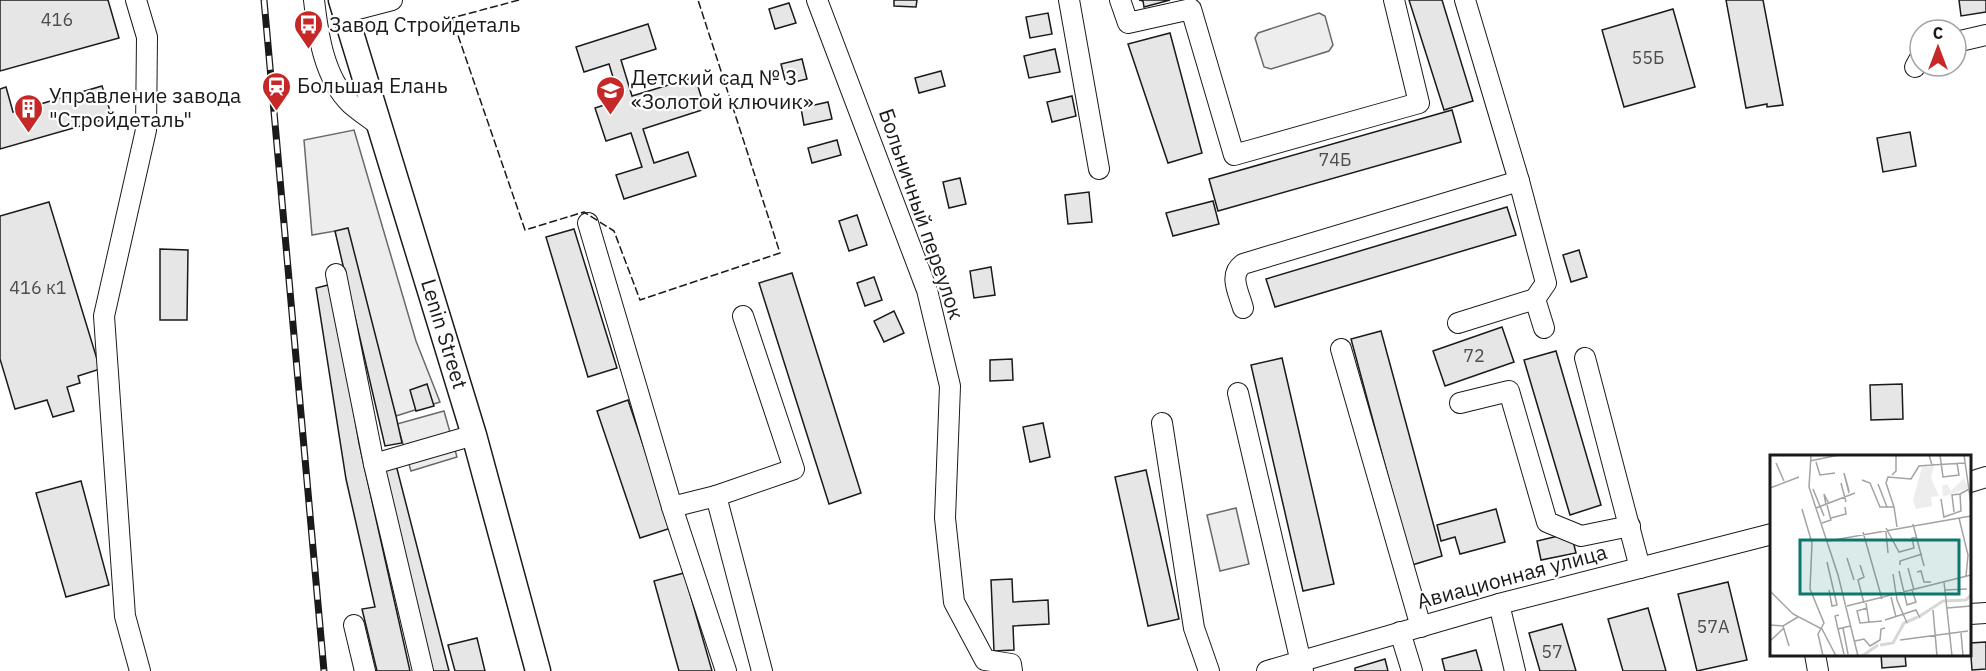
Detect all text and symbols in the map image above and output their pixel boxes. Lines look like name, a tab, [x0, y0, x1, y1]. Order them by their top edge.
house number: 416	[41, 8, 73, 31]
bus stop icon: Завод Стройдеталь	[292, 9, 324, 51]
place label: Завод Стройдеталь	[329, 10, 521, 38]
north arrow	[1908, 18, 1968, 78]
text: С	[1933, 23, 1943, 43]
house number: 55Б	[1631, 46, 1665, 69]
place label: Детский сад № 3 «Золотой ключик»	[631, 63, 814, 115]
station icon: Большая Елань	[260, 70, 292, 112]
place label: Большая Елань	[297, 71, 448, 99]
school or university icon: Детский сад № 3 «Золотой ключик»	[594, 74, 626, 116]
place label: Управление завода "Стройдеталь"	[49, 81, 241, 133]
building icon: Управление завода "Стройдеталь"	[12, 92, 44, 134]
street label: Больничный переулок	[873, 105, 971, 323]
house number: 74Б	[1318, 148, 1352, 171]
street label: Lenin Street	[415, 275, 475, 392]
house number: 416 к1	[9, 276, 67, 299]
house number: 72	[1463, 344, 1485, 367]
inset map	[1770, 455, 1971, 656]
street label: Авиационная улица	[1414, 537, 1610, 615]
house number: 57А	[1696, 615, 1730, 638]
house number: 57	[1541, 640, 1563, 663]

